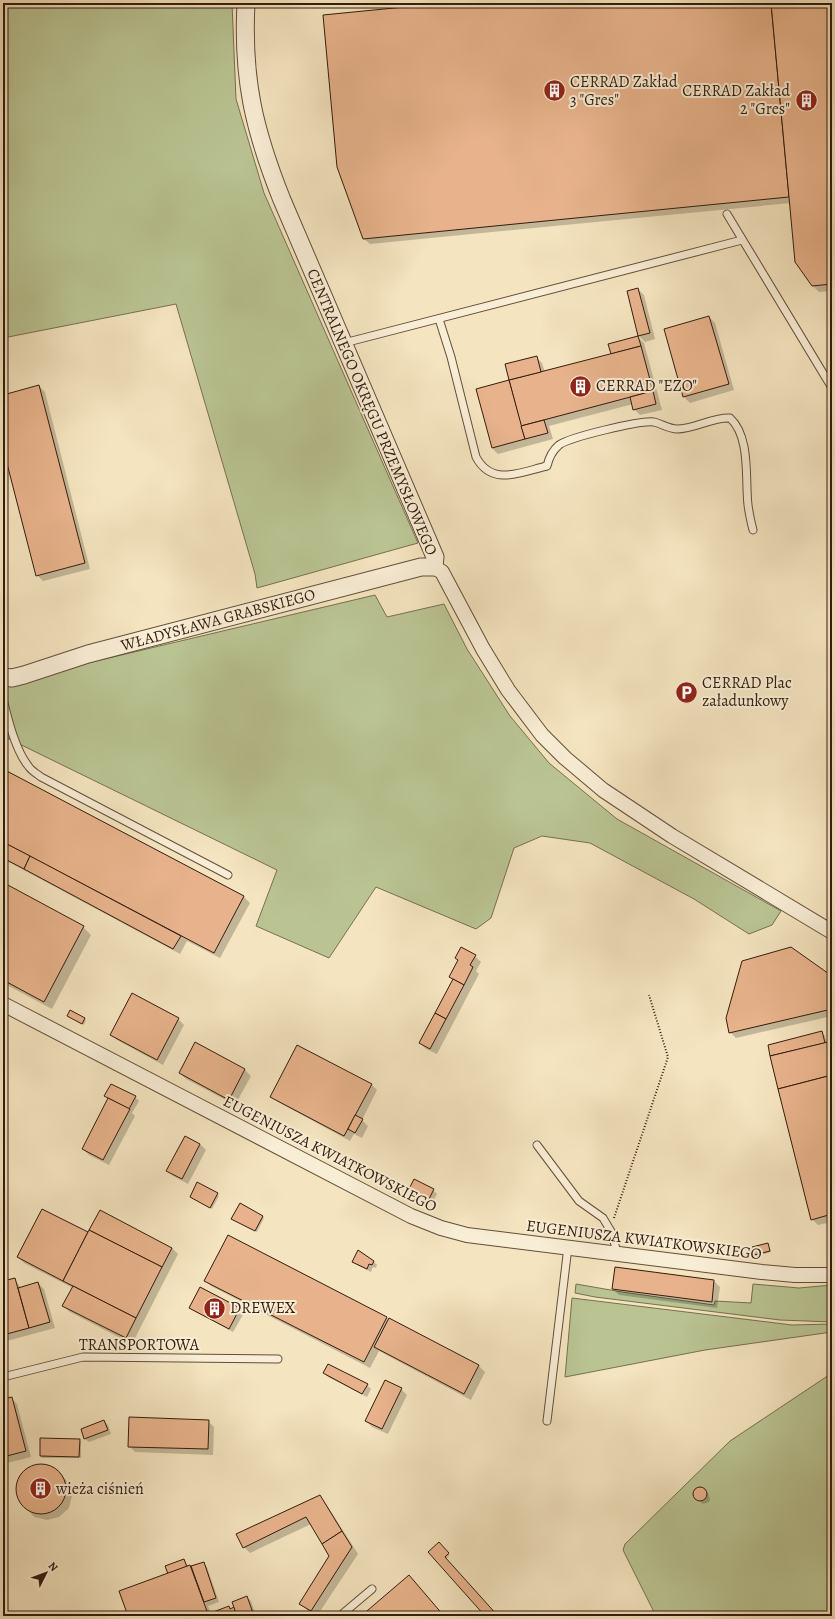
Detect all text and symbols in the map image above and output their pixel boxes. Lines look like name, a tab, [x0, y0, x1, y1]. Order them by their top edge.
place label: CERRAD Zakład 3 "Gres"	[570, 71, 678, 111]
building icon: CERRAD Zakład 3 "Gres"	[541, 78, 567, 104]
place label: CERRAD Zakład 2 "Gres"	[682, 80, 790, 120]
building icon: CERRAD Zakład 2 "Gres"	[793, 87, 819, 113]
street label: CENTRALNEGO OKRĘGU PRZEMYSŁOWEGO	[301, 265, 443, 559]
building icon: CERRAD "EZO"	[568, 373, 594, 399]
place label: CERRAD "EZO"	[596, 375, 697, 397]
street label: WŁADYSŁAWA GRABSKIEGO	[117, 583, 318, 657]
place label: CERRAD Plac załadunkowy	[702, 672, 792, 712]
parking icon: CERRAD Plac załadunkowy	[674, 679, 700, 705]
street label: EUGENIUSZA KWIATKOWSKIEGO	[219, 1090, 441, 1218]
street label: EUGENIUSZA KWIATKOWSKIEGO	[525, 1215, 763, 1265]
building icon: DREWEX	[202, 1295, 228, 1321]
place label: DREWEX	[230, 1297, 296, 1319]
street label: TRANSPORTOWA	[79, 1334, 200, 1356]
building icon: wieża ciśnień	[28, 1476, 54, 1502]
place label: wieża ciśnień	[55, 1478, 144, 1500]
north arrow	[26, 1553, 66, 1593]
text: N	[45, 1559, 61, 1575]

